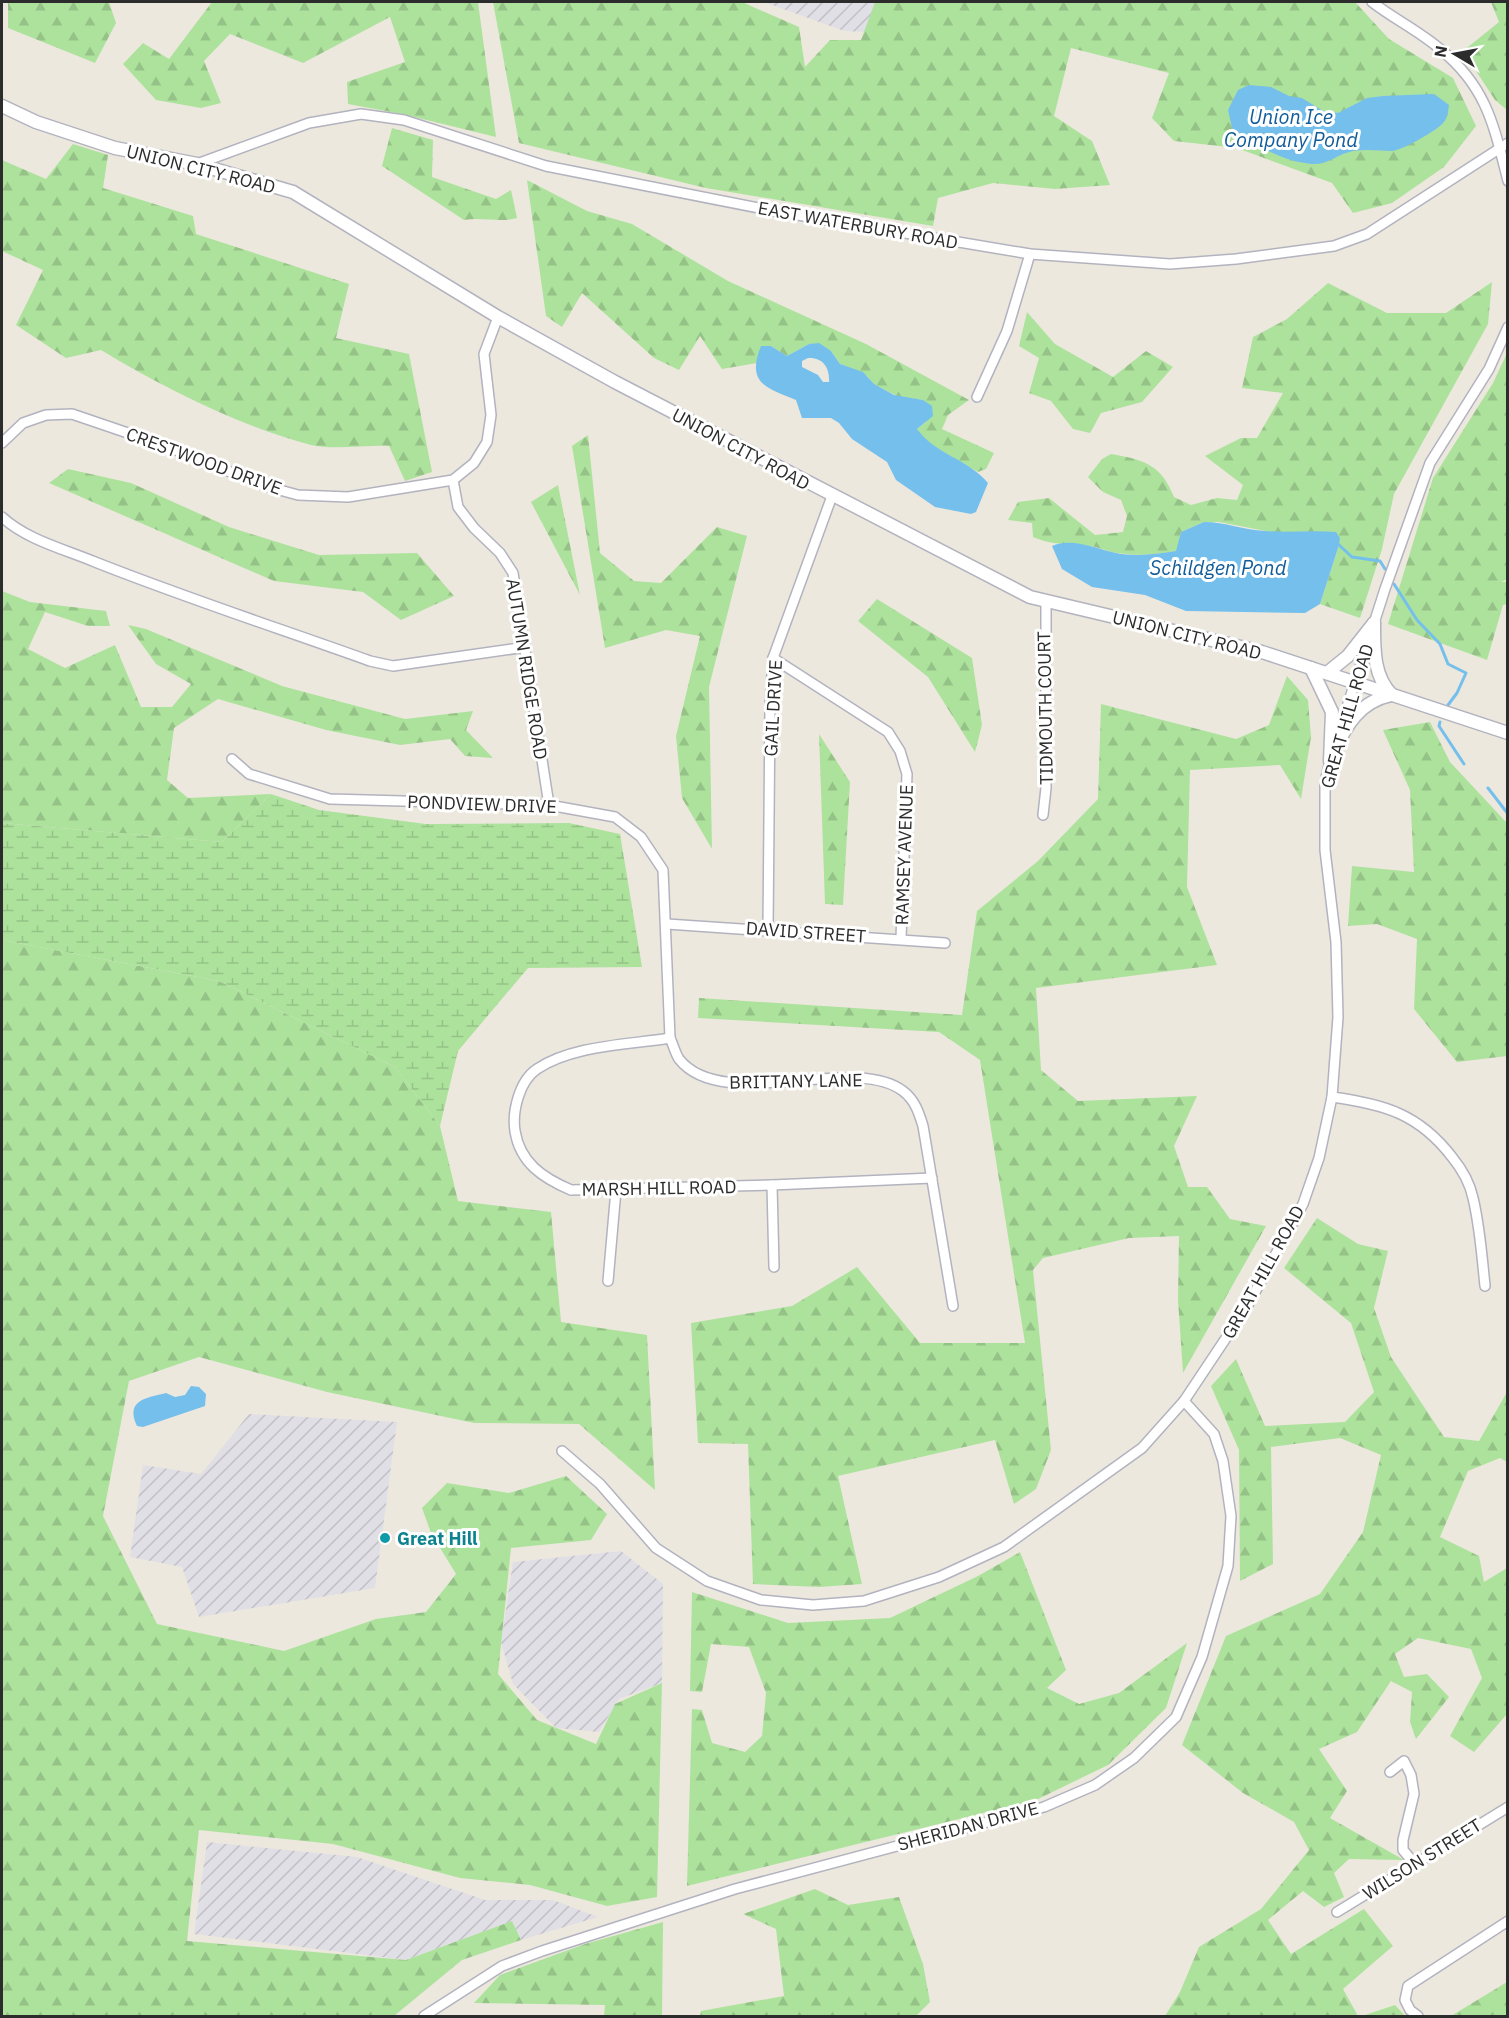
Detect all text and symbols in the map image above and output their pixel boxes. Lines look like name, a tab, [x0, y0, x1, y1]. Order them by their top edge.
north arrow	[1425, 24, 1485, 84]
text: N	[1429, 44, 1451, 59]
water label: Union Ice Company Pond	[1224, 103, 1358, 153]
street label: UNION CITY ROAD	[124, 139, 278, 199]
street label: EAST WATERBURY ROAD	[756, 196, 960, 254]
street label: UNION CITY ROAD	[668, 403, 814, 495]
street label: CRESTWOOD DRIVE	[123, 422, 285, 500]
water label: Schildgen Pond	[1150, 554, 1287, 581]
street label: AUTUMN RIDGE ROAD	[501, 577, 553, 761]
street label: UNION CITY ROAD	[1110, 605, 1264, 665]
street label: TIDMOUTH COURT	[1032, 631, 1058, 785]
street label: GREAT HILL ROAD	[1315, 641, 1379, 791]
street label: GAIL DRIVE	[759, 659, 787, 757]
street label: RAMSEY AVENUE	[890, 784, 918, 926]
street label: PONDVIEW DRIVE	[407, 790, 557, 818]
street label: DAVID STREET	[745, 916, 867, 948]
street label: BRITTANY LANE	[729, 1068, 863, 1094]
street label: MARSH HILL ROAD	[581, 1175, 737, 1201]
street label: GREAT HILL ROAD	[1217, 1201, 1309, 1343]
place label: Great Hill	[397, 1527, 478, 1550]
marker: Great Hill	[378, 1531, 392, 1545]
street label: SHERIDAN DRIVE	[895, 1796, 1041, 1856]
street label: WILSON STREET	[1358, 1813, 1486, 1905]

